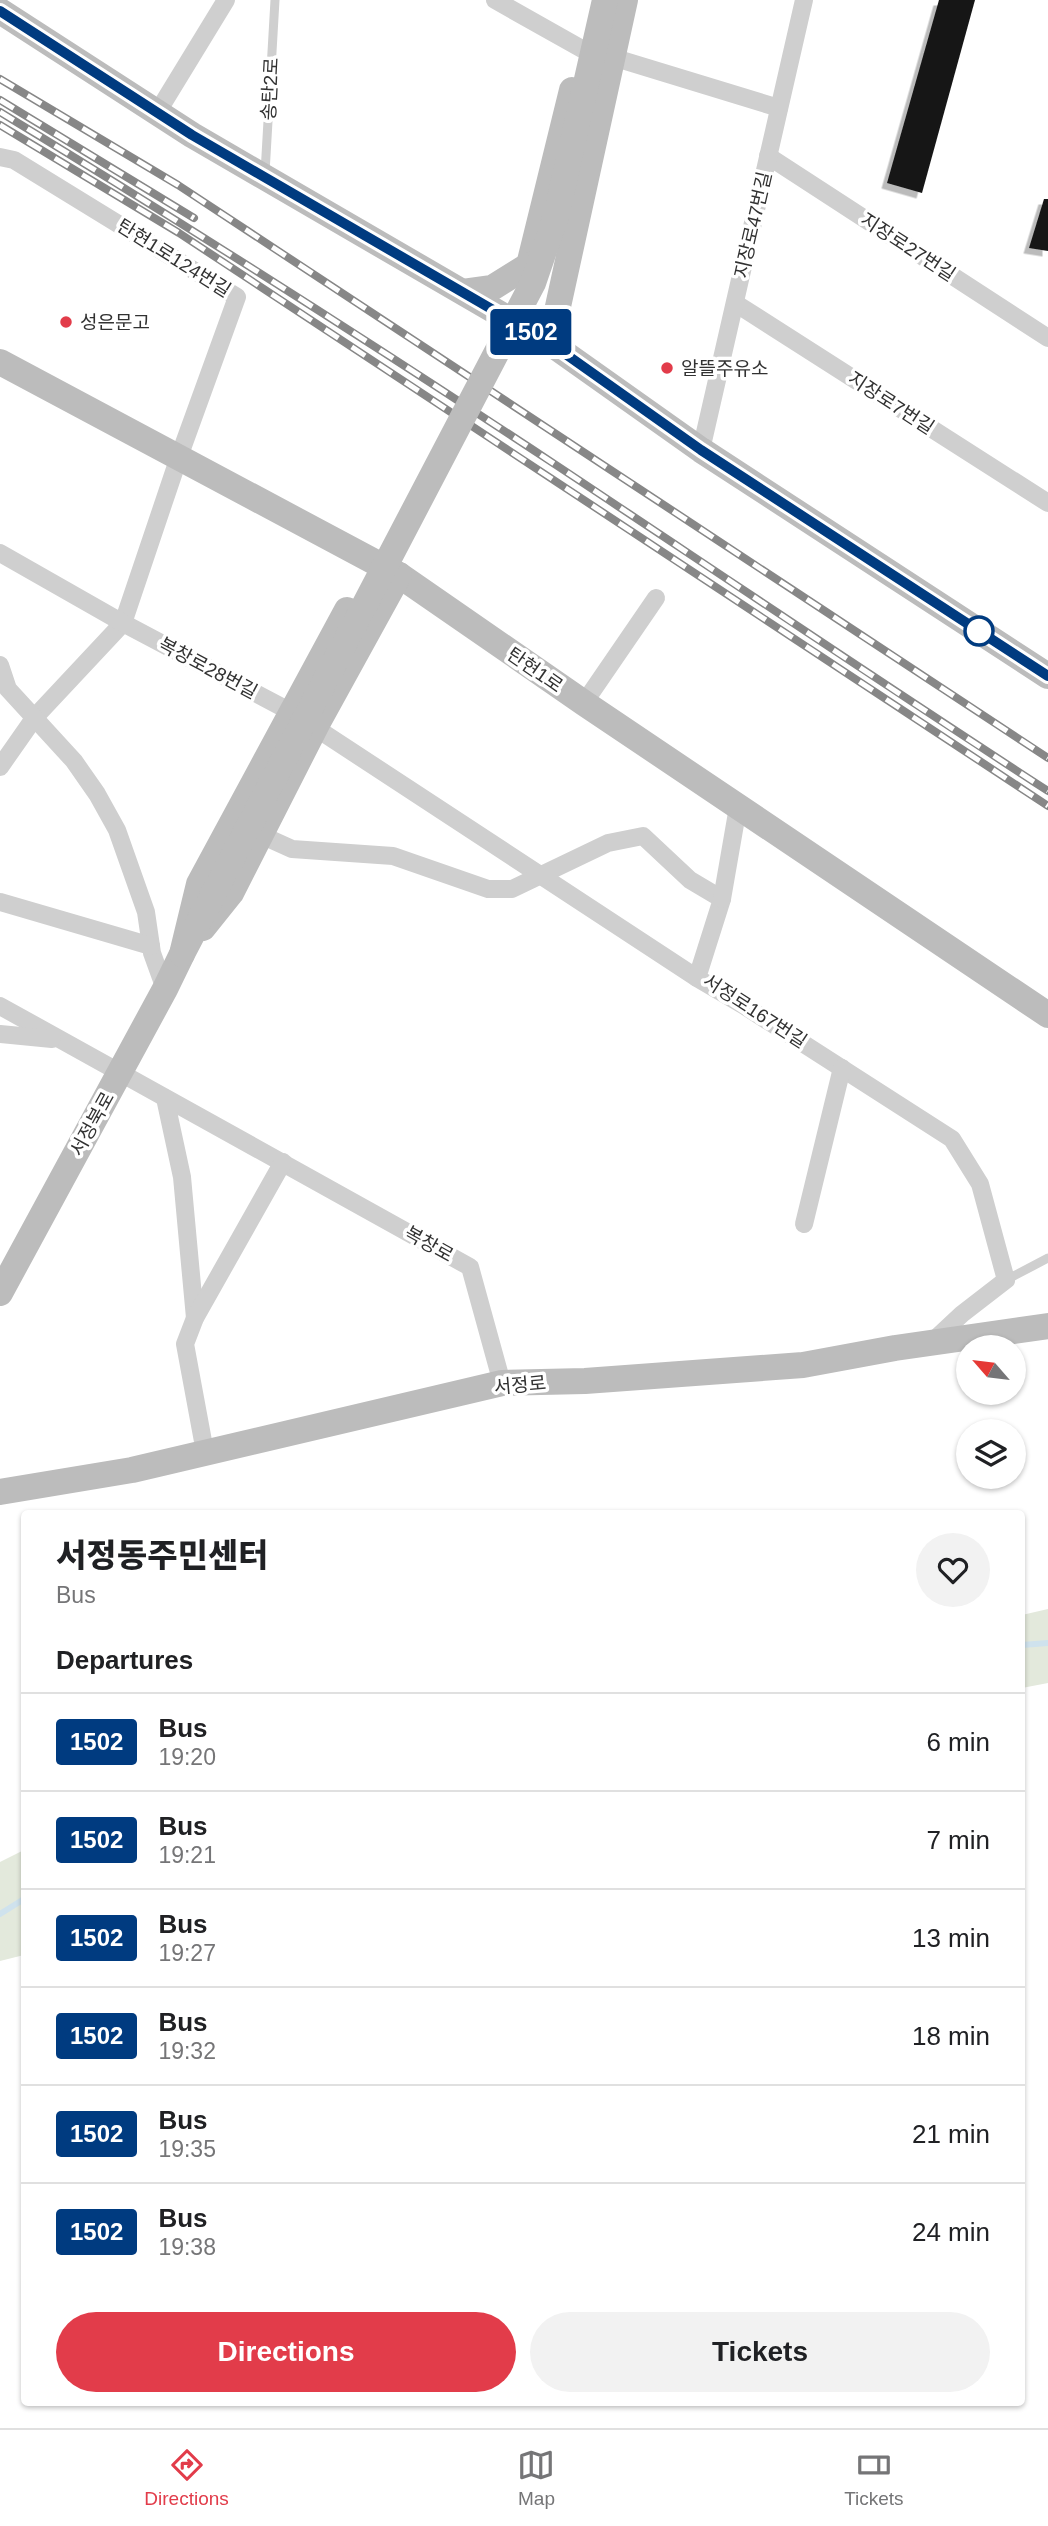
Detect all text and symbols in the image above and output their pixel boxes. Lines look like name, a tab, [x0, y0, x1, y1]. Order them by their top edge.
street label: 송탄2로	[258, 57, 282, 121]
street label: 지장로47번길	[731, 170, 775, 280]
street label: 지장로27번길	[857, 209, 959, 285]
street label: 탄현1로124번길	[113, 215, 235, 301]
line badge: 1502	[482, 309, 580, 355]
place label: 성은문고	[80, 312, 150, 333]
marker: 성은문고	[58, 314, 74, 330]
text: 1502	[504, 318, 558, 345]
place label: 알뜰주유소	[681, 358, 768, 379]
marker: 알뜰주유소	[659, 360, 675, 376]
street label: 지장로7번길	[844, 368, 938, 438]
unlabelled marker	[964, 616, 994, 646]
street label: 복창로28번길	[155, 633, 261, 703]
street label: 탄현1로	[503, 643, 567, 697]
street label: 서정로167번길	[699, 970, 811, 1052]
street label: 서정북로	[66, 1088, 118, 1160]
street label: 복창로	[401, 1222, 457, 1266]
north arrow	[956, 1335, 1026, 1405]
map controls	[956, 1335, 1026, 1489]
street label: 서정로	[493, 1372, 547, 1398]
button: layers	[956, 1419, 1026, 1489]
button: heart	[916, 1533, 990, 1607]
text: 서정동주민센터	[56, 1537, 269, 1574]
text: Bus	[56, 1582, 96, 1608]
text: Departures	[56, 1645, 193, 1675]
text: Bus	[158, 1713, 208, 1743]
text: 6 min	[926, 1727, 990, 1757]
text: 1502	[70, 1728, 123, 1755]
text: 19:20	[158, 1744, 216, 1770]
text: Bus	[158, 1811, 208, 1841]
text: 7 min	[926, 1825, 990, 1855]
text: 1502	[70, 1826, 123, 1853]
text: 19:21	[158, 1842, 216, 1868]
text: Bus	[158, 1909, 208, 1939]
text: 13 min	[912, 1923, 990, 1953]
text: 1502	[70, 1924, 123, 1951]
text: 19:27	[158, 1940, 216, 1966]
text: Bus	[158, 2007, 208, 2037]
text: 18 min	[912, 2021, 990, 2051]
text: 1502	[70, 2022, 123, 2049]
text: 19:32	[158, 2038, 216, 2064]
text: Bus	[158, 2105, 208, 2135]
text: 21 min	[912, 2119, 990, 2149]
text: 1502	[70, 2120, 123, 2147]
text: 19:35	[158, 2136, 216, 2162]
text: Bus	[158, 2203, 208, 2233]
text: 24 min	[912, 2217, 990, 2247]
text: 1502	[70, 2218, 123, 2245]
text: 19:38	[158, 2234, 216, 2260]
button: Directions	[56, 2312, 516, 2392]
button: Tickets	[530, 2312, 990, 2392]
tab: Directions	[144, 2446, 229, 2510]
tab: Map	[517, 2446, 555, 2510]
tab: Tickets	[844, 2446, 904, 2510]

